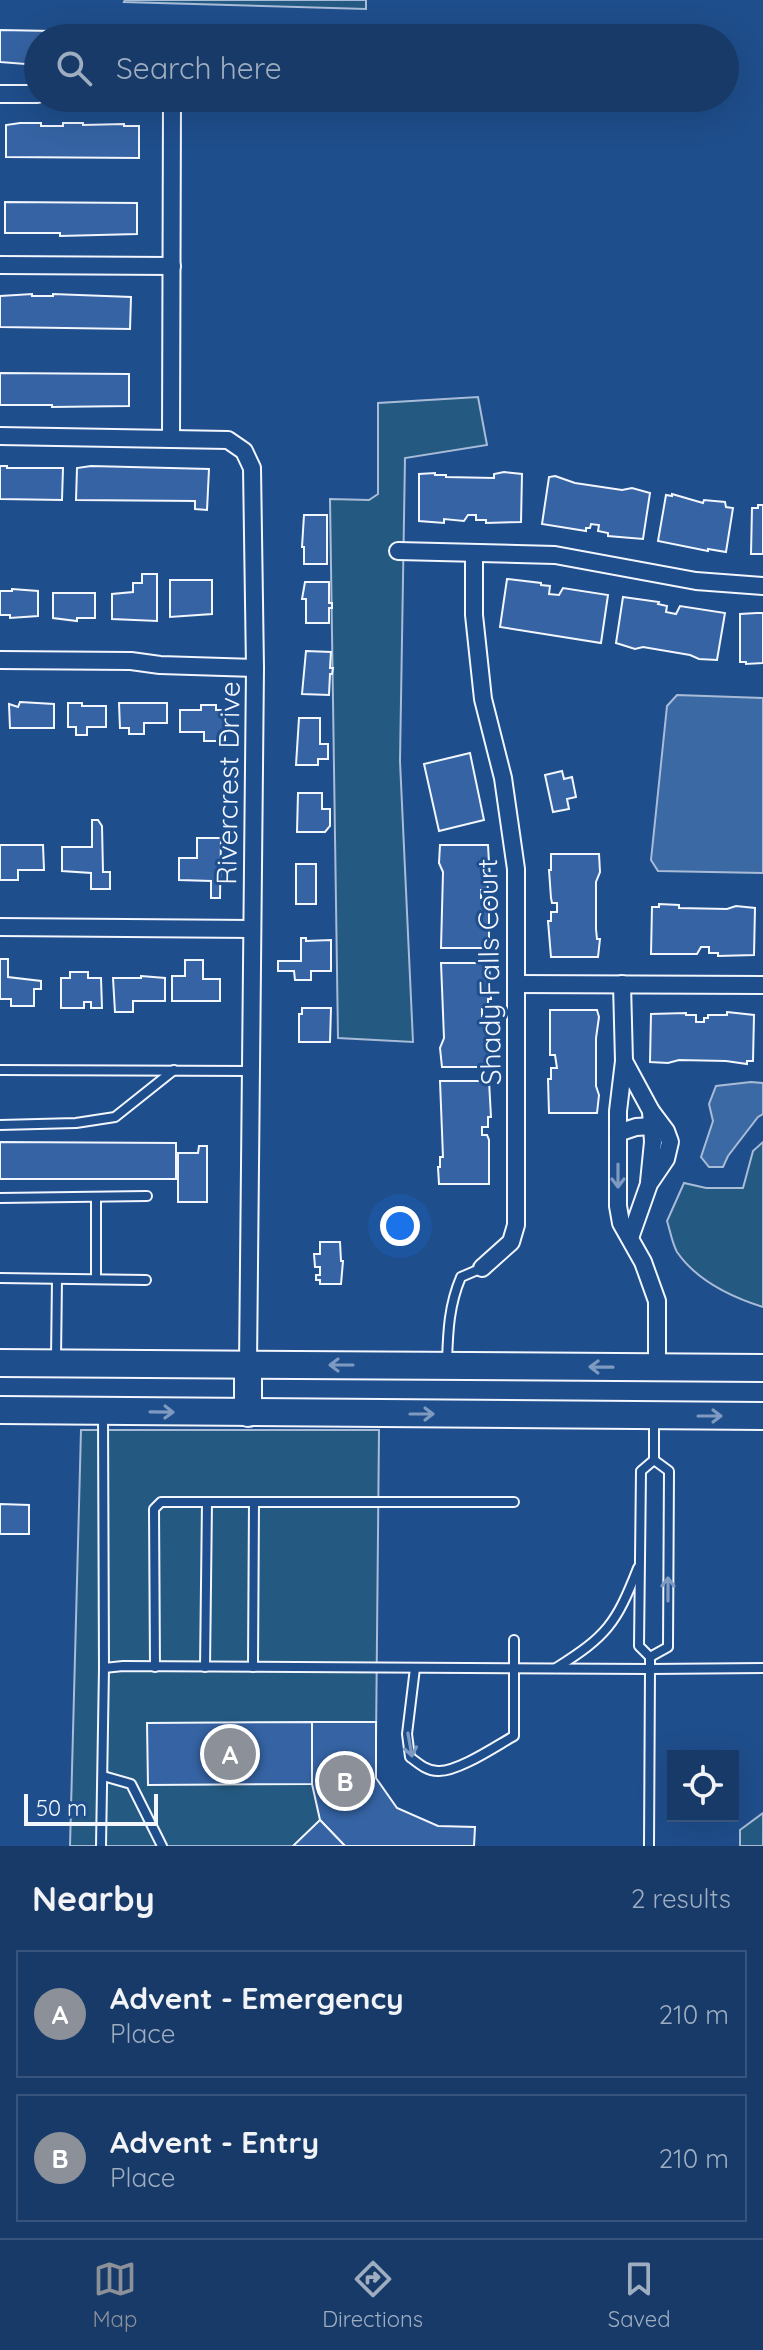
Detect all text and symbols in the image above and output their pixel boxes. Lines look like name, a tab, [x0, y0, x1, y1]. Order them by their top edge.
search box	[24, 24, 739, 112]
icon: search	[52, 46, 96, 90]
text: Search here	[116, 49, 282, 87]
street label: Rivercrest Drive	[208, 681, 247, 885]
street label: Shady Falls Court	[469, 859, 508, 1086]
one-way arrow	[610, 1162, 626, 1189]
your location	[380, 1206, 420, 1246]
one-way arrow	[328, 1357, 355, 1373]
one-way arrow	[588, 1359, 615, 1375]
one-way arrow	[148, 1404, 175, 1420]
one-way arrow	[408, 1406, 435, 1422]
one-way arrow	[696, 1408, 723, 1424]
one-way arrow	[660, 1576, 676, 1603]
pin: A	[204, 1724, 256, 1784]
one-way arrow	[403, 1731, 418, 1757]
map controls	[667, 1750, 739, 1822]
button: locate	[667, 1750, 739, 1822]
pin: B	[319, 1751, 371, 1811]
scale bar	[24, 1790, 158, 1826]
text: 50 m	[36, 1794, 87, 1822]
text: Nearby	[32, 1877, 155, 1920]
text: 2 results	[631, 1882, 731, 1915]
text: Advent - Emergency	[110, 1979, 404, 2017]
text: A	[52, 1998, 68, 2031]
text: 210 m	[659, 1998, 729, 2031]
text: Place	[110, 2017, 175, 2050]
text: Advent - Entry	[110, 2123, 319, 2161]
text: B	[51, 2142, 69, 2175]
text: 210 m	[659, 2142, 729, 2175]
text: Place	[110, 2161, 175, 2194]
tab: Map	[92, 2257, 137, 2333]
tab: Directions	[322, 2257, 423, 2333]
tab: Saved	[608, 2257, 671, 2333]

